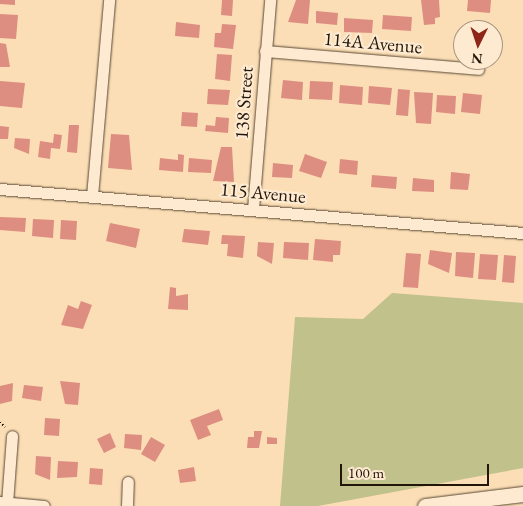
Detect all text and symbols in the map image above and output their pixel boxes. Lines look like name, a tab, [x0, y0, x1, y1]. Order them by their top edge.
north arrow	[453, 20, 503, 70]
street label: 114A Avenue	[323, 27, 423, 59]
text: N	[471, 50, 483, 68]
street label: 138 Street	[230, 66, 258, 140]
street label: 115 Avenue	[219, 178, 307, 208]
scale bar	[343, 454, 492, 486]
text: 100 m	[348, 463, 384, 482]

